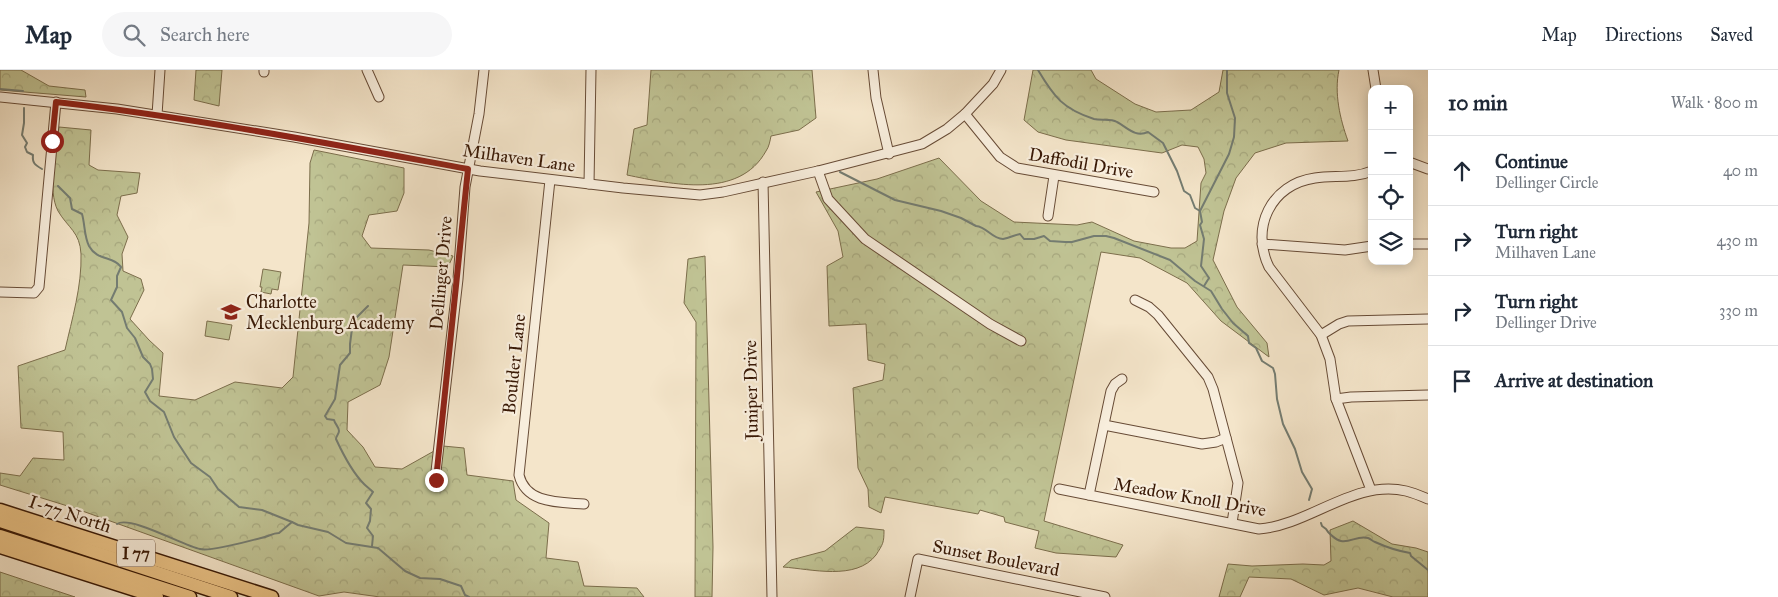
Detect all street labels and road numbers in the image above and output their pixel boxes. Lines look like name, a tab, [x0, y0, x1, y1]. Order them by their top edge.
street label: Milhaven Lane	[461, 139, 577, 177]
street label: Daffodil Drive	[1027, 143, 1135, 183]
street label: Dellinger Drive	[425, 215, 458, 331]
street label: Boulder Lane	[498, 313, 530, 415]
street label: Juniper Drive	[739, 340, 764, 442]
street label: Meadow Knoll Drive	[1112, 473, 1268, 521]
street label: I-77 North	[26, 490, 114, 538]
street label: Sunset Boulevard	[931, 535, 1061, 581]
road number: I 77	[117, 539, 155, 566]

